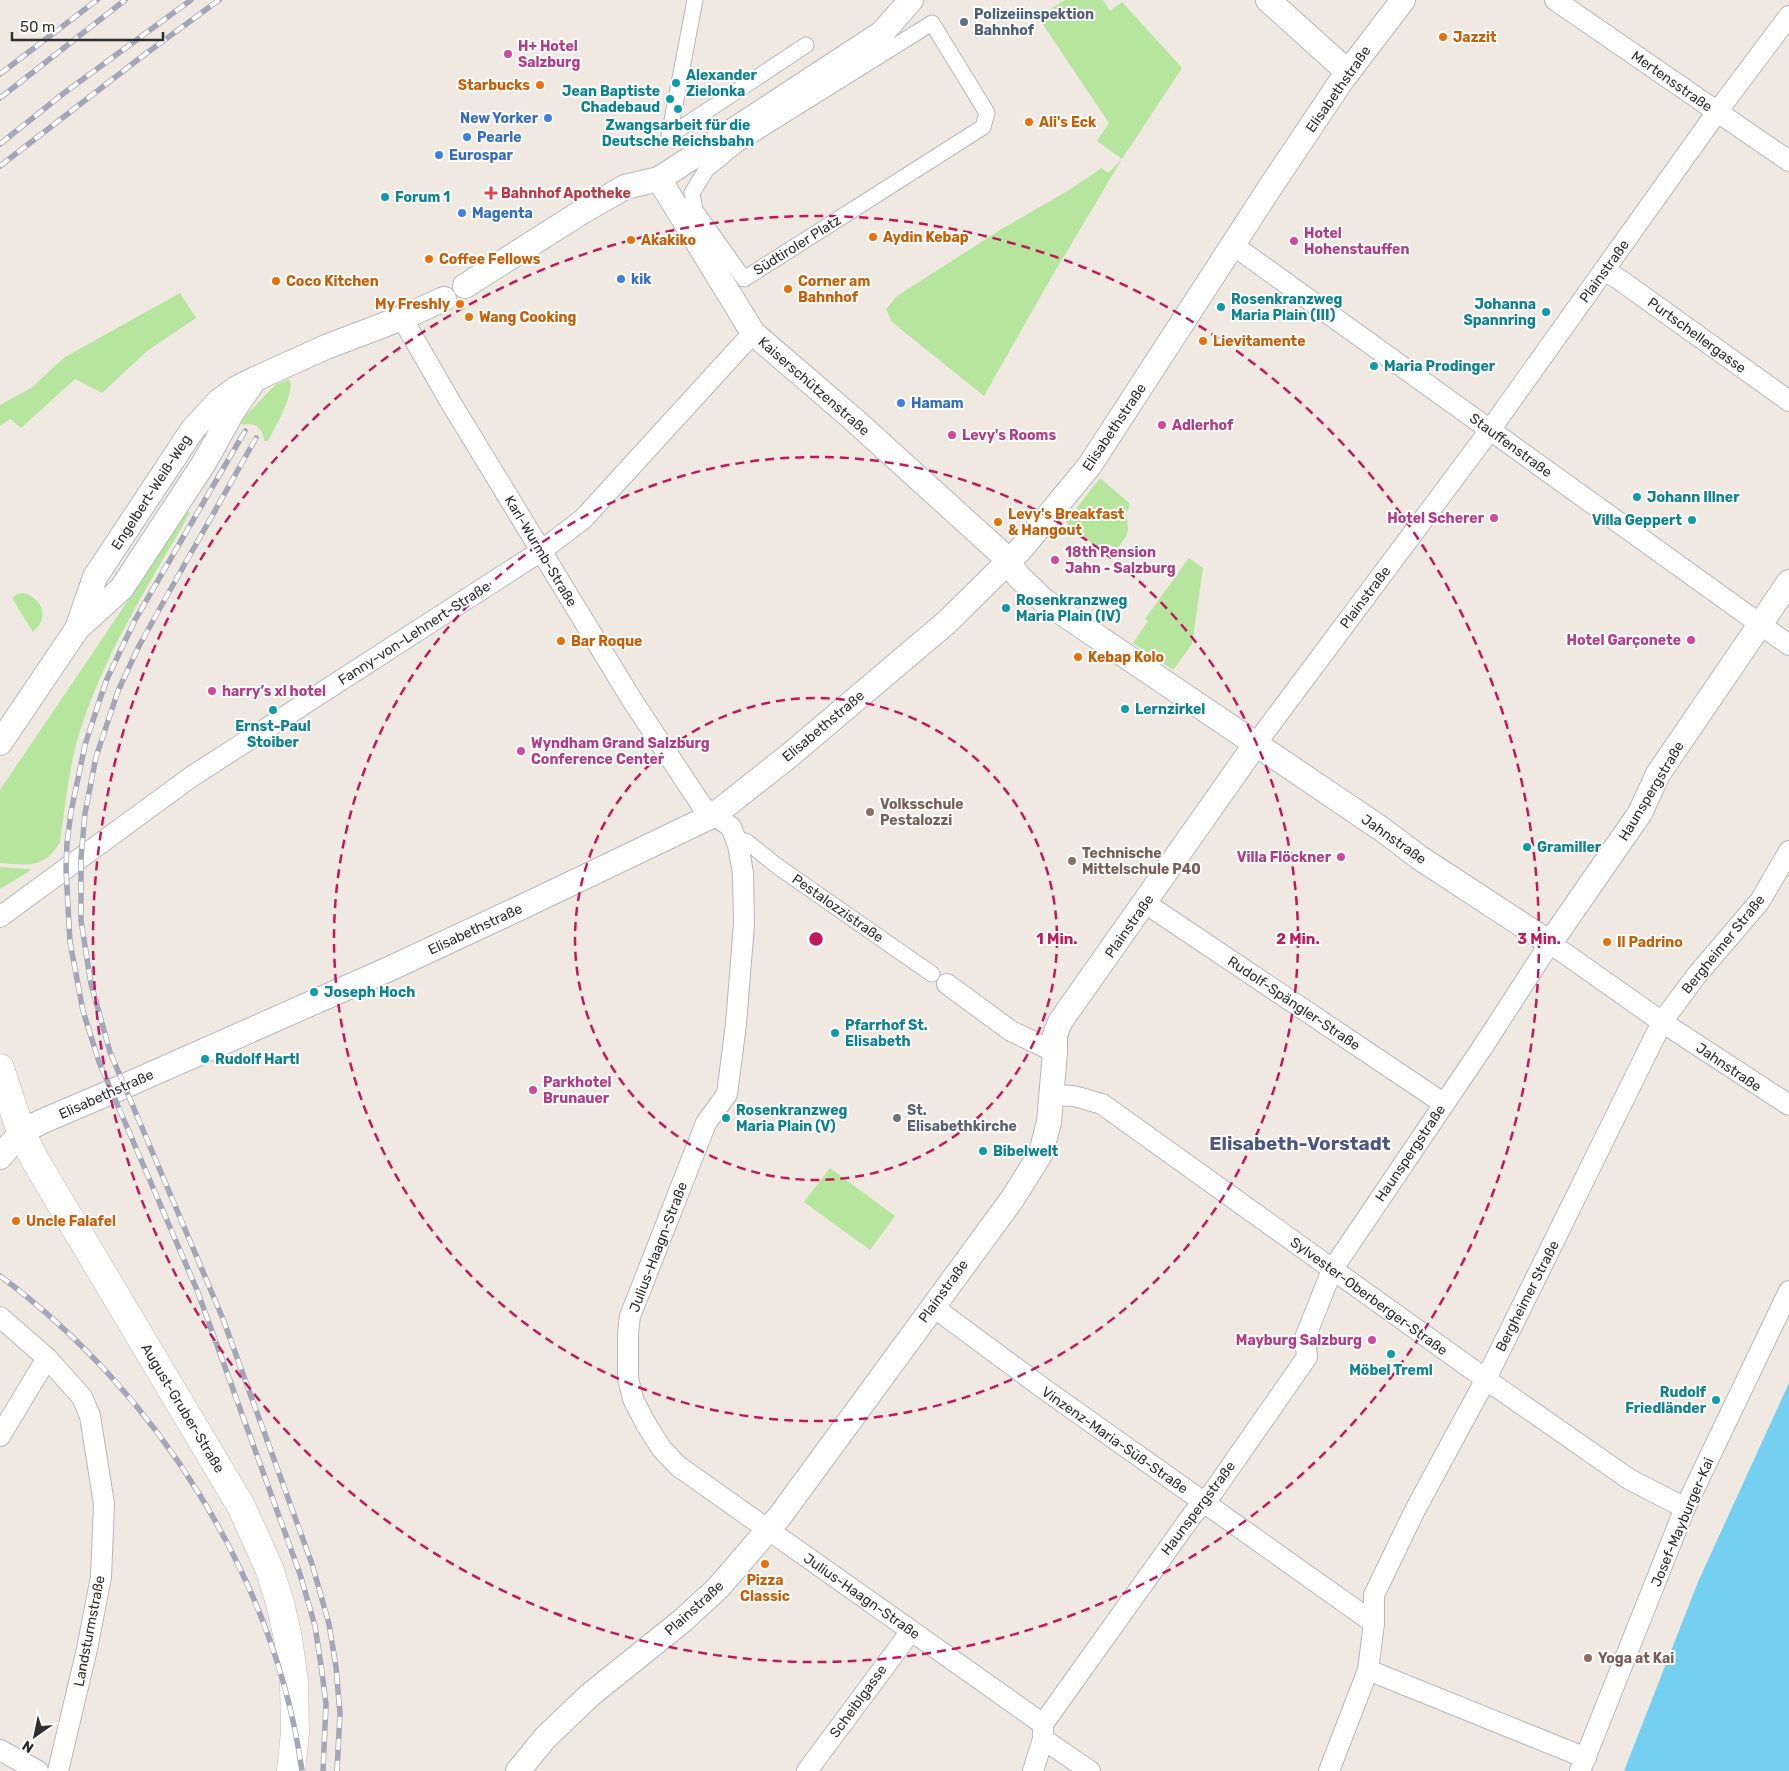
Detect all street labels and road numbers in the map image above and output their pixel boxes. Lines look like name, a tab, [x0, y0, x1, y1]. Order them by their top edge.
street label: Elisabethstraße	[1302, 43, 1375, 136]
street label: Mertensstraße	[1628, 47, 1716, 116]
street label: Südtiroler Platz	[750, 212, 844, 279]
street label: Plainstraße	[1576, 236, 1633, 306]
street label: Purtschellergasse	[1644, 294, 1749, 377]
street label: Kaiserschützenstraße	[755, 333, 873, 439]
street label: Elisabethstraße	[1079, 380, 1150, 474]
street label: Stauffenstraße	[1466, 410, 1555, 481]
street label: Engelbert-Weiß-Weg	[108, 431, 195, 553]
street label: Karl-Wurmb-Straße	[501, 493, 581, 610]
street label: Plainstraße	[1336, 563, 1394, 632]
street label: Fanny-von-Lehnert-Straße	[335, 578, 494, 689]
street label: Elisabethstraße	[779, 687, 868, 766]
street label: Haunspergstraße	[1615, 738, 1688, 844]
street label: Jahnstraße	[1358, 811, 1430, 868]
street label: Pestalozzistraße	[789, 871, 887, 946]
street label: Plainstraße	[1101, 891, 1158, 961]
street label: Bergheimer Straße	[1678, 891, 1769, 997]
street label: Elisabethstraße	[425, 900, 525, 959]
street label: Rudolf-Spängler-Straße	[1224, 953, 1363, 1054]
street label: Jahnstraße	[1693, 1039, 1765, 1096]
street label: Elisabethstraße	[56, 1066, 156, 1123]
street label: Haunspergstraße	[1372, 1102, 1449, 1205]
street label: Julius-Haagn-Straße	[626, 1179, 691, 1315]
street label: Sylvester-Oberberger-Straße	[1287, 1234, 1451, 1359]
street label: Bergheimer Straße	[1492, 1238, 1563, 1355]
street label: Plainstraße	[915, 1256, 972, 1326]
street label: August-Gruber-Straße	[137, 1341, 228, 1476]
street label: Vinzenz-Maria-Süß-Straße	[1038, 1383, 1191, 1498]
street label: Josef-Mayburger-Kai	[1648, 1455, 1717, 1589]
street label: Haunspergstraße	[1158, 1458, 1239, 1559]
street label: Julius-Haagn-Straße	[800, 1550, 923, 1643]
street label: Landsturmstraße	[70, 1574, 109, 1688]
street label: Plainstraße	[661, 1577, 727, 1639]
street label: Scheiblgasse	[826, 1661, 891, 1741]

